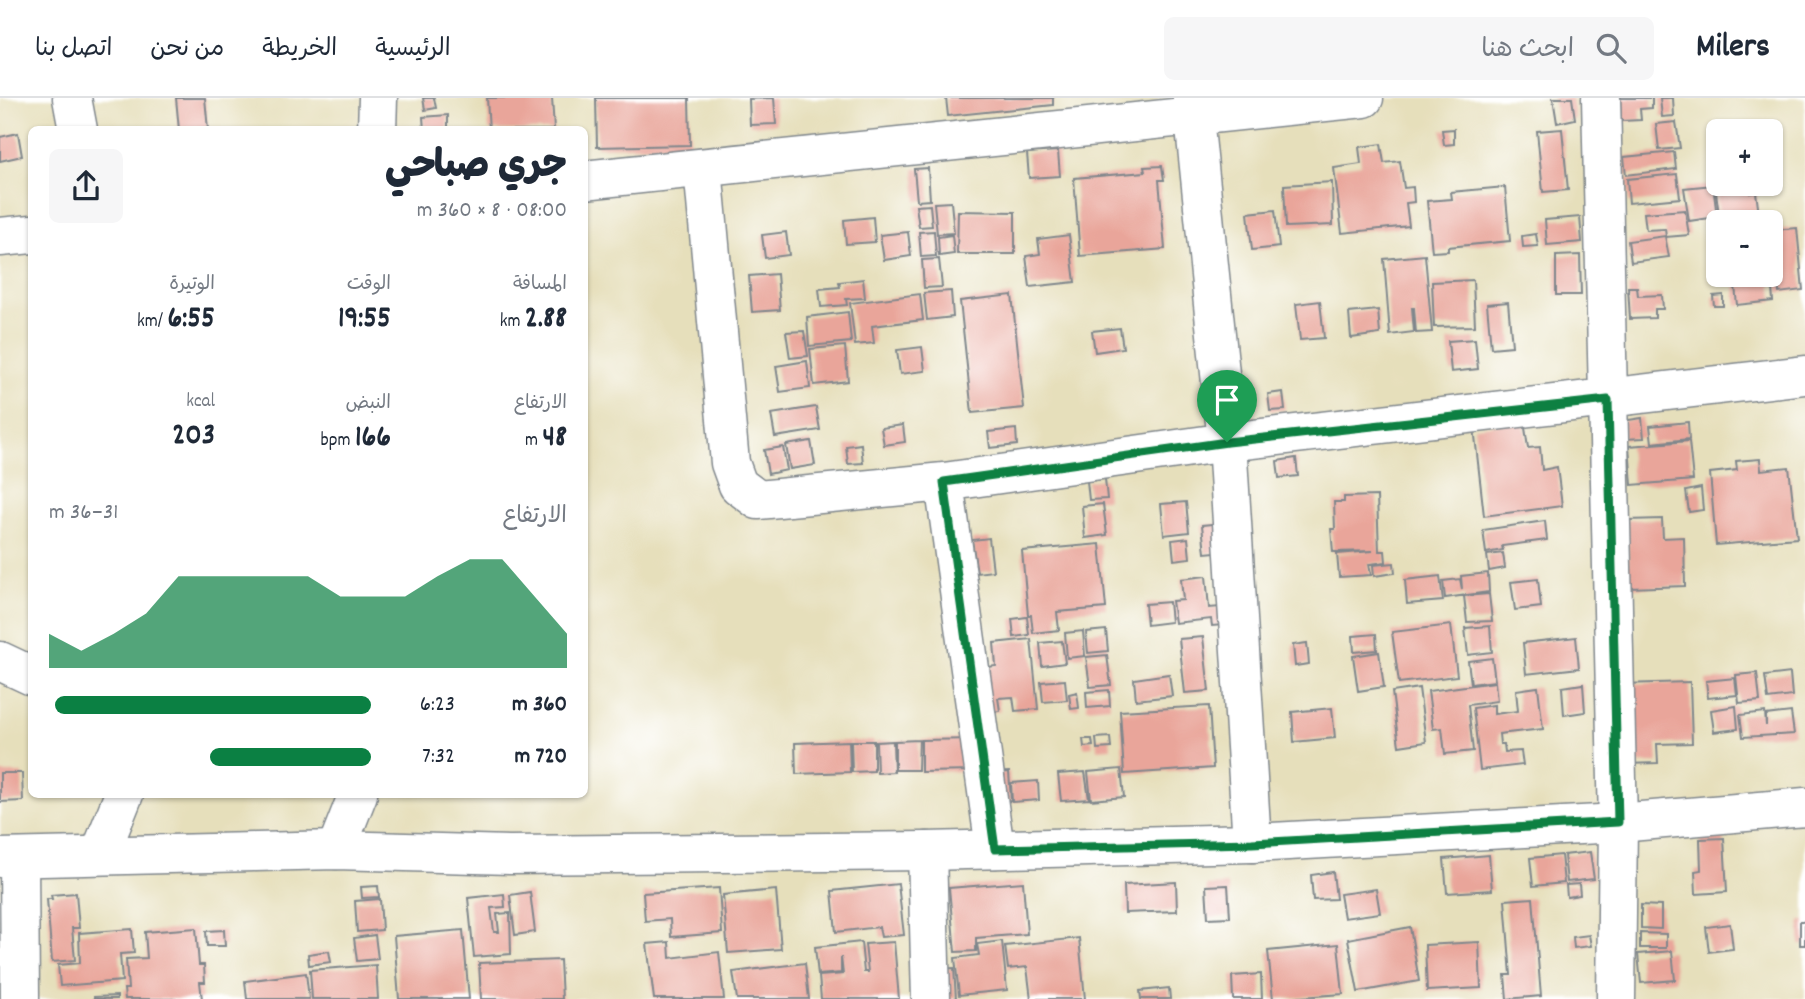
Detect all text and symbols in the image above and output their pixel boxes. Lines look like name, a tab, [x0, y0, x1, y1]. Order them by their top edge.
search box	[1164, 17, 1654, 80]
text: Milers	[1696, 25, 1770, 72]
icon: search	[1592, 29, 1630, 67]
text: ابحث هنا	[1481, 32, 1574, 69]
text: اتصل بنا	[35, 33, 112, 67]
text: من نحن	[150, 33, 224, 67]
text: الخريطة	[262, 33, 337, 67]
text: الرئيسية	[375, 33, 451, 67]
map controls	[1706, 119, 1783, 287]
button: +	[1706, 119, 1783, 196]
text: جري صباحي	[385, 141, 567, 196]
button: share	[49, 149, 123, 223]
text: 08:00 · 8 × 360 m	[417, 195, 567, 228]
button: −	[1706, 210, 1783, 287]
text: الوتيرة	[169, 272, 215, 299]
text: الوقت	[347, 272, 391, 299]
text: المسافة	[513, 272, 567, 299]
text: 6:55	[168, 299, 215, 342]
text: 19:55	[338, 299, 391, 342]
text: 2.88	[525, 299, 567, 342]
text: /km	[137, 309, 168, 336]
text: km	[500, 309, 525, 336]
pin	[1197, 370, 1257, 442]
icon: arrive	[1208, 381, 1246, 419]
text: kcal	[186, 389, 215, 416]
text: النبض	[346, 391, 391, 418]
text: الارتفاع	[514, 391, 567, 418]
text: 203	[172, 416, 215, 459]
text: 166	[355, 418, 391, 461]
text: 48	[543, 418, 567, 461]
text: bpm	[321, 428, 355, 455]
text: m	[525, 428, 543, 455]
text: 31–36 m	[49, 497, 118, 530]
text: الارتفاع	[503, 501, 567, 534]
text: 6:23	[420, 689, 455, 722]
text: 360 m	[512, 689, 567, 722]
text: 7:32	[422, 741, 455, 774]
text: 720 m	[515, 741, 567, 774]

